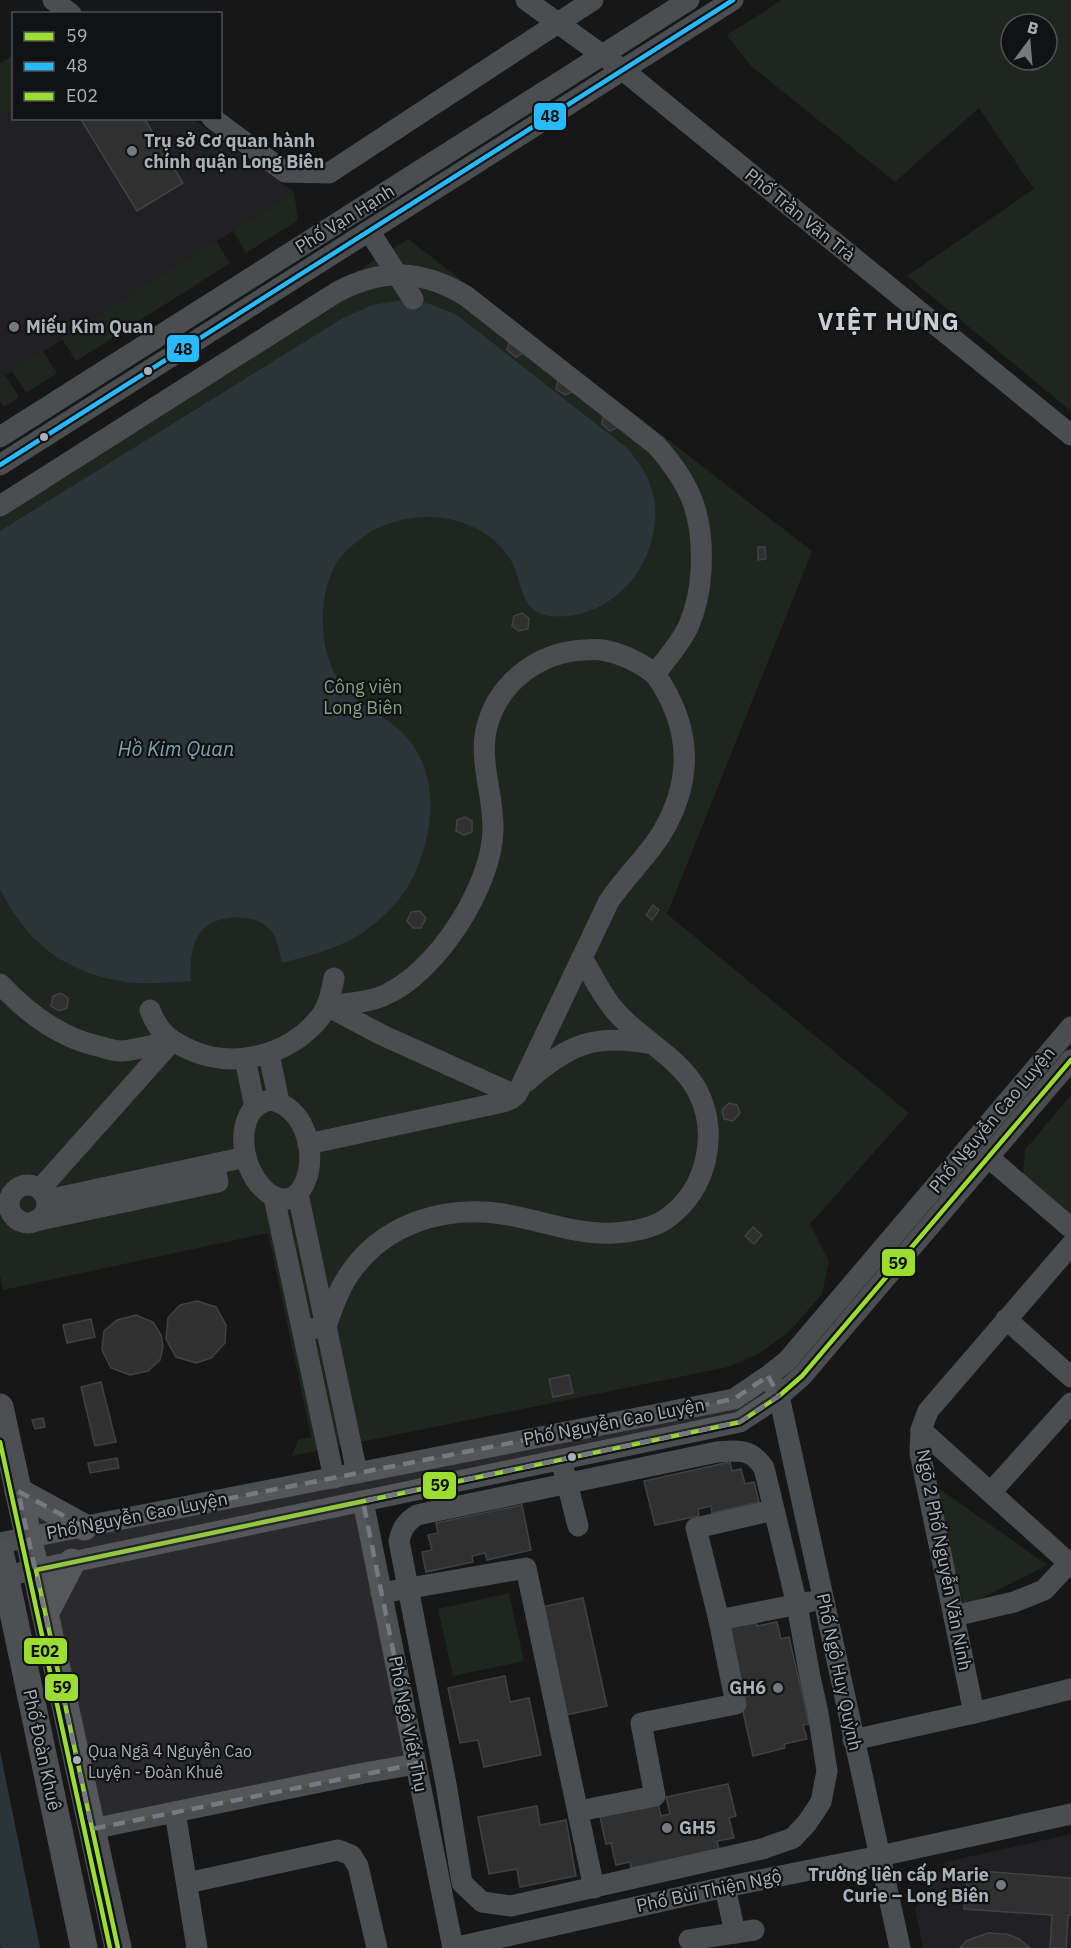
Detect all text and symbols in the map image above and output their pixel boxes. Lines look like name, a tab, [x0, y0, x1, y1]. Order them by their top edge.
legend	[12, 12, 222, 120]
north arrow	[999, 12, 1059, 72]
text: B	[1025, 16, 1041, 39]
text: 59	[66, 24, 88, 47]
text: 48	[66, 54, 88, 77]
text: E02	[66, 84, 98, 107]
line badge: 48	[533, 102, 567, 131]
text: 48	[540, 106, 560, 126]
place label: Trụ sở Cơ quan hành chính quận Long Biên	[144, 129, 324, 173]
marker: Trụ sở Cơ quan hành chính quận Long Biên	[125, 144, 139, 158]
street label: Phố Trần Văn Trà	[740, 163, 861, 266]
street label: Phố Vạn Hạnh	[291, 179, 399, 258]
district label: VIỆT HƯNG	[818, 305, 960, 337]
place label: Miếu Kim Quan	[26, 314, 154, 338]
marker: Miếu Kim Quan	[7, 320, 21, 334]
line badge: 48	[166, 334, 200, 363]
text: 48	[173, 339, 193, 359]
unlabelled marker	[142, 365, 154, 377]
unlabelled marker	[38, 431, 50, 443]
park label: Công viên Long Biên	[323, 675, 403, 719]
water label: Hồ Kim Quan	[118, 735, 234, 762]
street label: Phố Nguyễn Cao Luyện	[924, 1042, 1060, 1198]
line badge: 59	[881, 1248, 916, 1277]
text: 59	[888, 1253, 908, 1273]
street label: Phố Nguyễn Cao Luyện	[521, 1393, 707, 1450]
street label: Ngõ 2 Phố Nguyễn Văn Ninh	[912, 1447, 977, 1672]
unlabelled marker	[566, 1451, 578, 1463]
line badge: 59	[422, 1471, 457, 1500]
text: 59	[430, 1475, 450, 1495]
street label: Phố Nguyễn Cao Luyện	[44, 1487, 230, 1544]
street label: Phố Ngô Huy Quỳnh	[812, 1591, 867, 1753]
line badge: E02	[23, 1637, 68, 1665]
text: E02	[31, 1641, 59, 1661]
street label: Phố Ngô Viết Thụ	[384, 1654, 433, 1794]
line badge: 59	[44, 1673, 79, 1702]
place label: GH6	[729, 1676, 766, 1699]
text: 59	[52, 1677, 72, 1697]
marker: GH6	[771, 1681, 785, 1695]
street label: Phố Đoàn Khuê	[18, 1687, 67, 1813]
place label: Qua Ngã 4 Nguyễn Cao Luyện - Đoàn Khuê	[88, 1741, 252, 1782]
marker: Qua Ngã 4 Nguyễn Cao Luyện - Đoàn Khuê	[71, 1754, 83, 1766]
place label: GH5	[679, 1816, 716, 1839]
marker: GH5	[660, 1821, 674, 1835]
place label: Trường liên cấp Marie Curie – Long Biên	[808, 1863, 989, 1907]
street label: Phố Bùi Thiện Ngộ	[634, 1864, 784, 1917]
marker: Trường liên cấp Marie Curie – Long Biên	[994, 1878, 1008, 1892]

